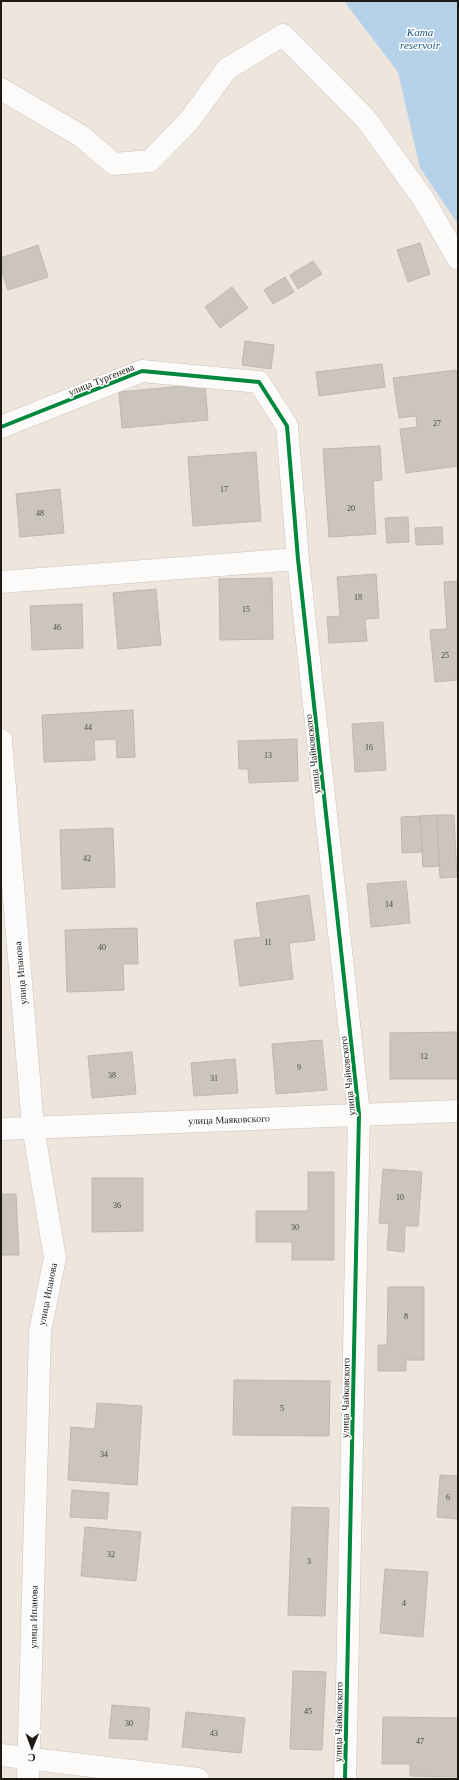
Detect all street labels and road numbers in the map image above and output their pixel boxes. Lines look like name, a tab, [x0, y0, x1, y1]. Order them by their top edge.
street label: улица Тургенева	[67, 361, 136, 398]
street label: улица Чайковского	[303, 714, 322, 794]
street label: улица Ипанова	[12, 940, 29, 1005]
street label: улица Чайковского	[338, 1036, 357, 1116]
street label: улица Маяковского	[188, 1113, 270, 1126]
street label: улица Ипанова	[36, 1261, 59, 1326]
street label: улица Чайковского	[339, 1358, 352, 1438]
street label: улица Ипанова	[27, 1585, 40, 1649]
street label: улица Чайковского	[332, 1682, 345, 1762]

